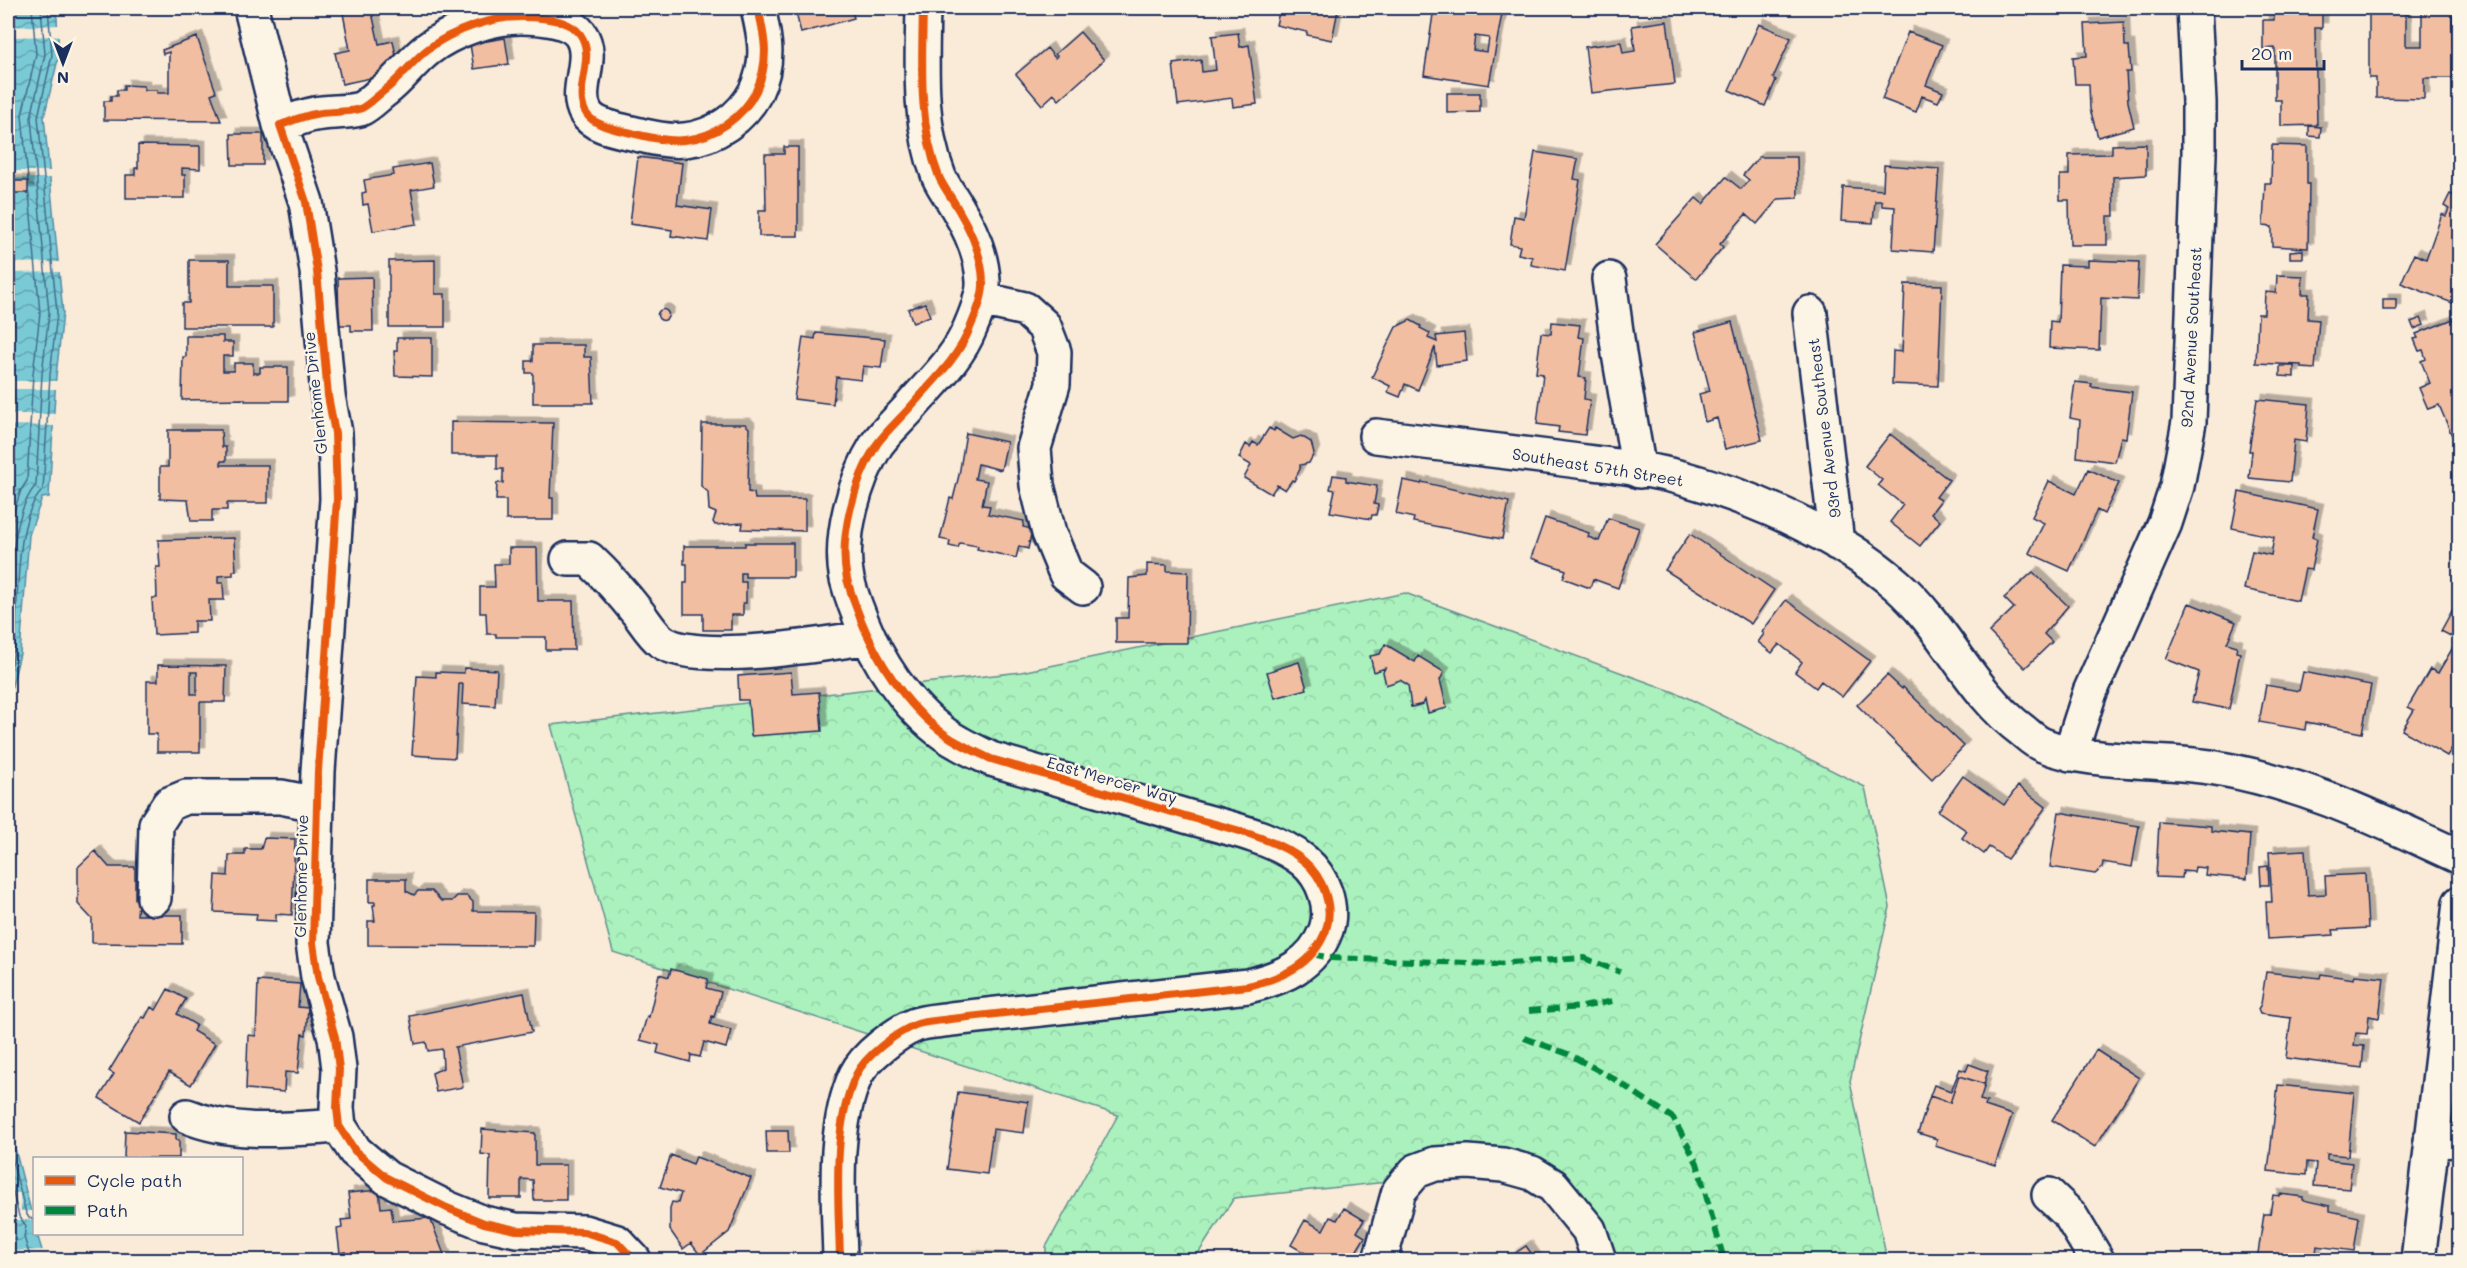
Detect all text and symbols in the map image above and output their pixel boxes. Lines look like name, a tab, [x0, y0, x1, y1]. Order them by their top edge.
north arrow	[33, 33, 93, 93]
scale bar	[2242, 33, 2324, 71]
text: 20 m	[2251, 41, 2292, 65]
text: N	[57, 68, 69, 89]
street label: 92nd Avenue Southeast	[2175, 246, 2206, 428]
street label: Glenhome Drive	[298, 331, 331, 455]
street label: 93rd Avenue Southeast	[1802, 337, 1845, 519]
street label: Southeast 57th Street	[1511, 443, 1685, 490]
street label: East Mercer Way	[1045, 751, 1180, 808]
street label: Glenhome Drive	[289, 814, 312, 938]
legend	[33, 1157, 243, 1235]
text: Cycle path	[87, 1168, 182, 1192]
text: Path	[87, 1198, 127, 1222]

